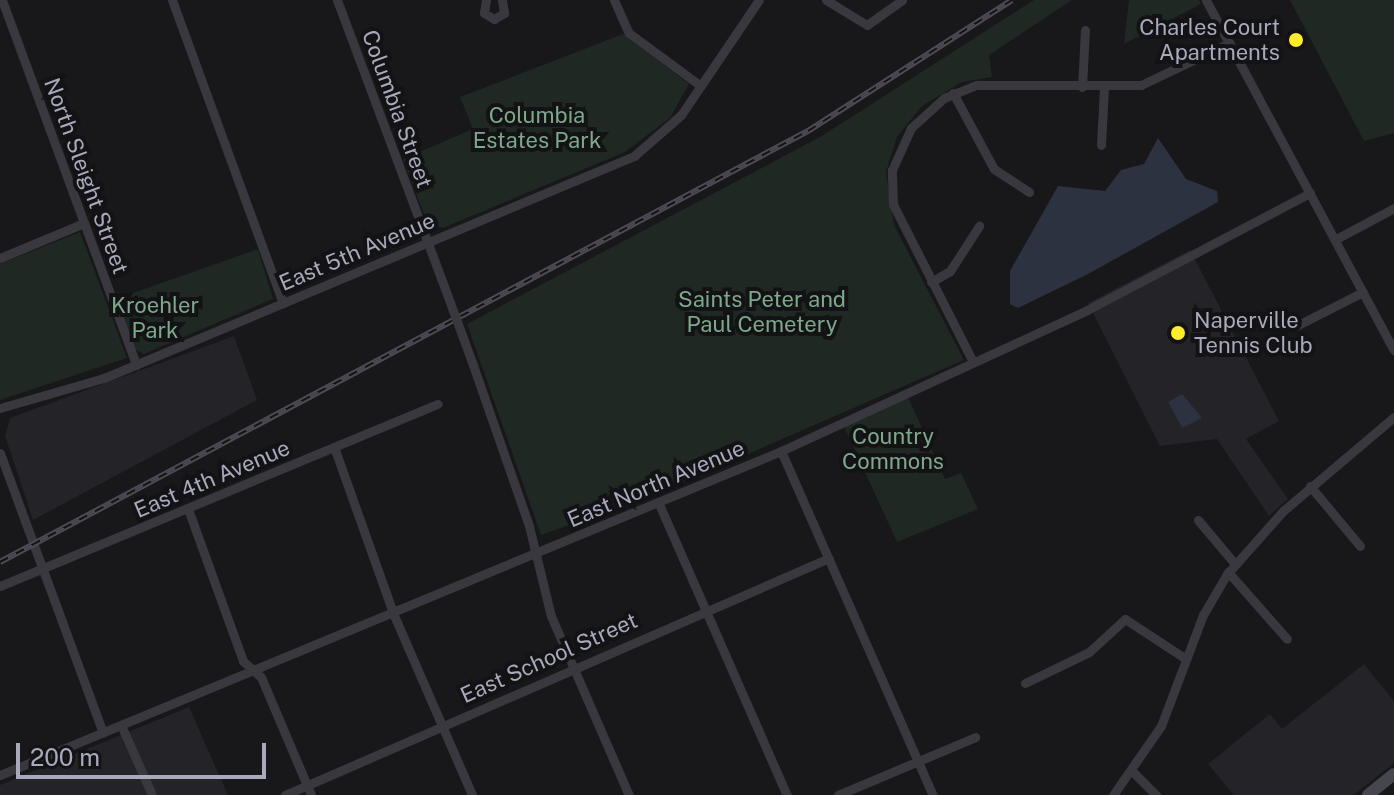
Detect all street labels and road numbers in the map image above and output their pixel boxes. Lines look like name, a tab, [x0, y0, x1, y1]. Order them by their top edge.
street label: Columbia Street	[356, 26, 438, 192]
street label: North Sleight Street	[38, 74, 134, 278]
street label: East 5th Avenue	[275, 207, 439, 297]
street label: East 4th Avenue	[130, 434, 294, 524]
street label: East North Avenue	[564, 435, 748, 533]
street label: East School Street	[457, 607, 641, 709]

